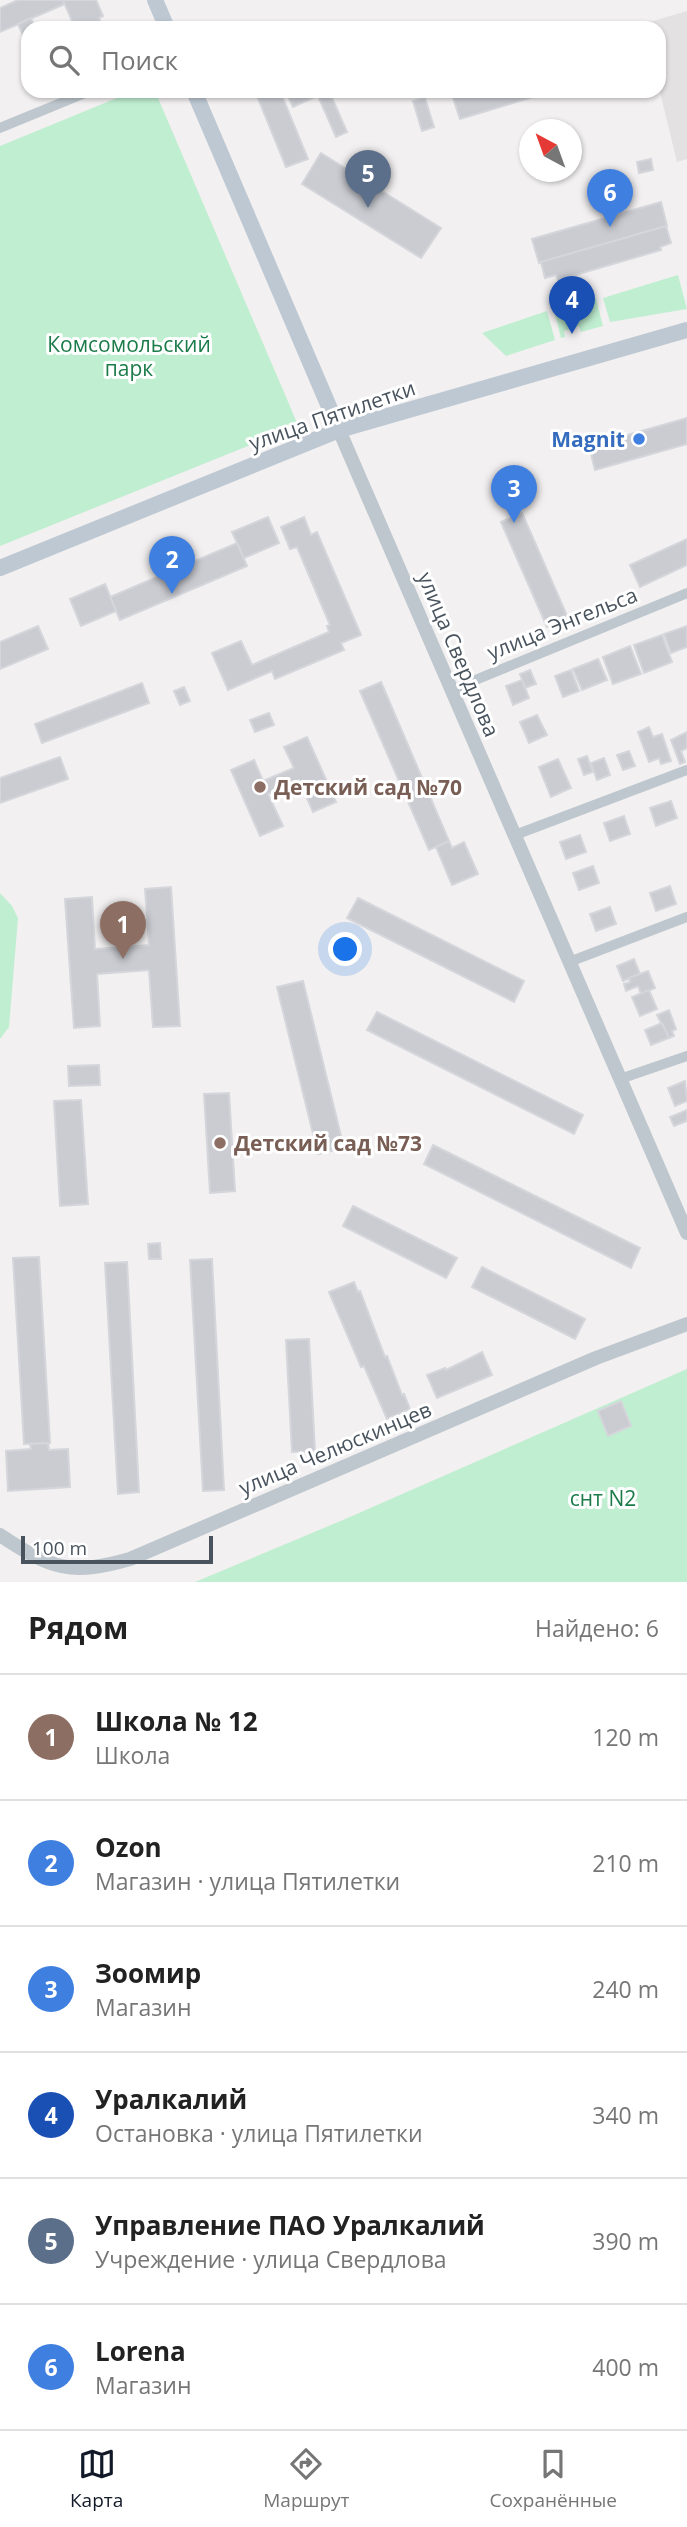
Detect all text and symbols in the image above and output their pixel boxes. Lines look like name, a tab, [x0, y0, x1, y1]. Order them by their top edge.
search box	[21, 21, 666, 98]
icon: search	[45, 41, 83, 79]
text: Поиск	[101, 42, 178, 78]
north arrow	[519, 119, 582, 182]
pin: 5	[345, 150, 391, 208]
pin: 6	[587, 169, 633, 227]
pin: 4	[549, 276, 595, 334]
park label: Комсомольский парк	[47, 330, 211, 382]
street label: улица Пятилетки	[245, 373, 419, 457]
place label: Magnit	[551, 425, 625, 453]
marker: Magnit	[631, 431, 647, 447]
pin: 3	[491, 465, 537, 523]
pin: 2	[149, 536, 195, 594]
street label: улица Свердлова	[412, 567, 506, 741]
street label: улица Энгельса	[483, 580, 641, 666]
place label: Детский сад №70	[274, 773, 462, 801]
marker: Детский сад №70	[252, 779, 268, 795]
pin: 1	[100, 901, 146, 959]
your location	[328, 932, 362, 966]
place label: Детский сад №73	[234, 1129, 422, 1157]
marker: Детский сад №73	[212, 1135, 228, 1151]
street label: улица Челюскинцев	[234, 1395, 436, 1501]
park label: снт N2	[570, 1484, 636, 1512]
scale bar	[21, 1533, 214, 1565]
text: 100 m	[32, 1535, 87, 1561]
text: Рядом	[28, 1607, 128, 1648]
text: Найдено: 6	[535, 1612, 659, 1644]
text: Школа № 12	[95, 1703, 258, 1739]
text: 1	[44, 1721, 58, 1753]
text: 120 m	[592, 1721, 659, 1753]
text: Школа	[95, 1739, 170, 1771]
text: Ozon	[95, 1829, 162, 1865]
text: 2	[44, 1847, 58, 1879]
text: 210 m	[592, 1847, 659, 1879]
text: Магазин · улица Пятилетки	[95, 1865, 400, 1897]
text: Зоомир	[95, 1955, 201, 1991]
text: 3	[44, 1973, 58, 2005]
text: 240 m	[592, 1973, 659, 2005]
text: Магазин	[95, 1991, 191, 2023]
text: Уралкалий	[95, 2081, 247, 2117]
text: 4	[44, 2099, 58, 2131]
text: 340 m	[592, 2099, 659, 2131]
text: Остановка · улица Пятилетки	[95, 2117, 423, 2149]
text: Управление ПАО Уралкалий	[95, 2207, 485, 2243]
text: 5	[44, 2225, 58, 2257]
text: 390 m	[592, 2225, 659, 2257]
text: Учреждение · улица Свердлова	[95, 2243, 447, 2275]
text: Lorena	[95, 2333, 186, 2369]
text: 6	[44, 2351, 58, 2383]
text: 400 m	[592, 2351, 659, 2383]
text: Магазин	[95, 2369, 191, 2401]
tab: Карта	[70, 2445, 123, 2513]
tab: Маршрут	[263, 2445, 350, 2513]
tab: Сохранённые	[489, 2445, 617, 2513]

